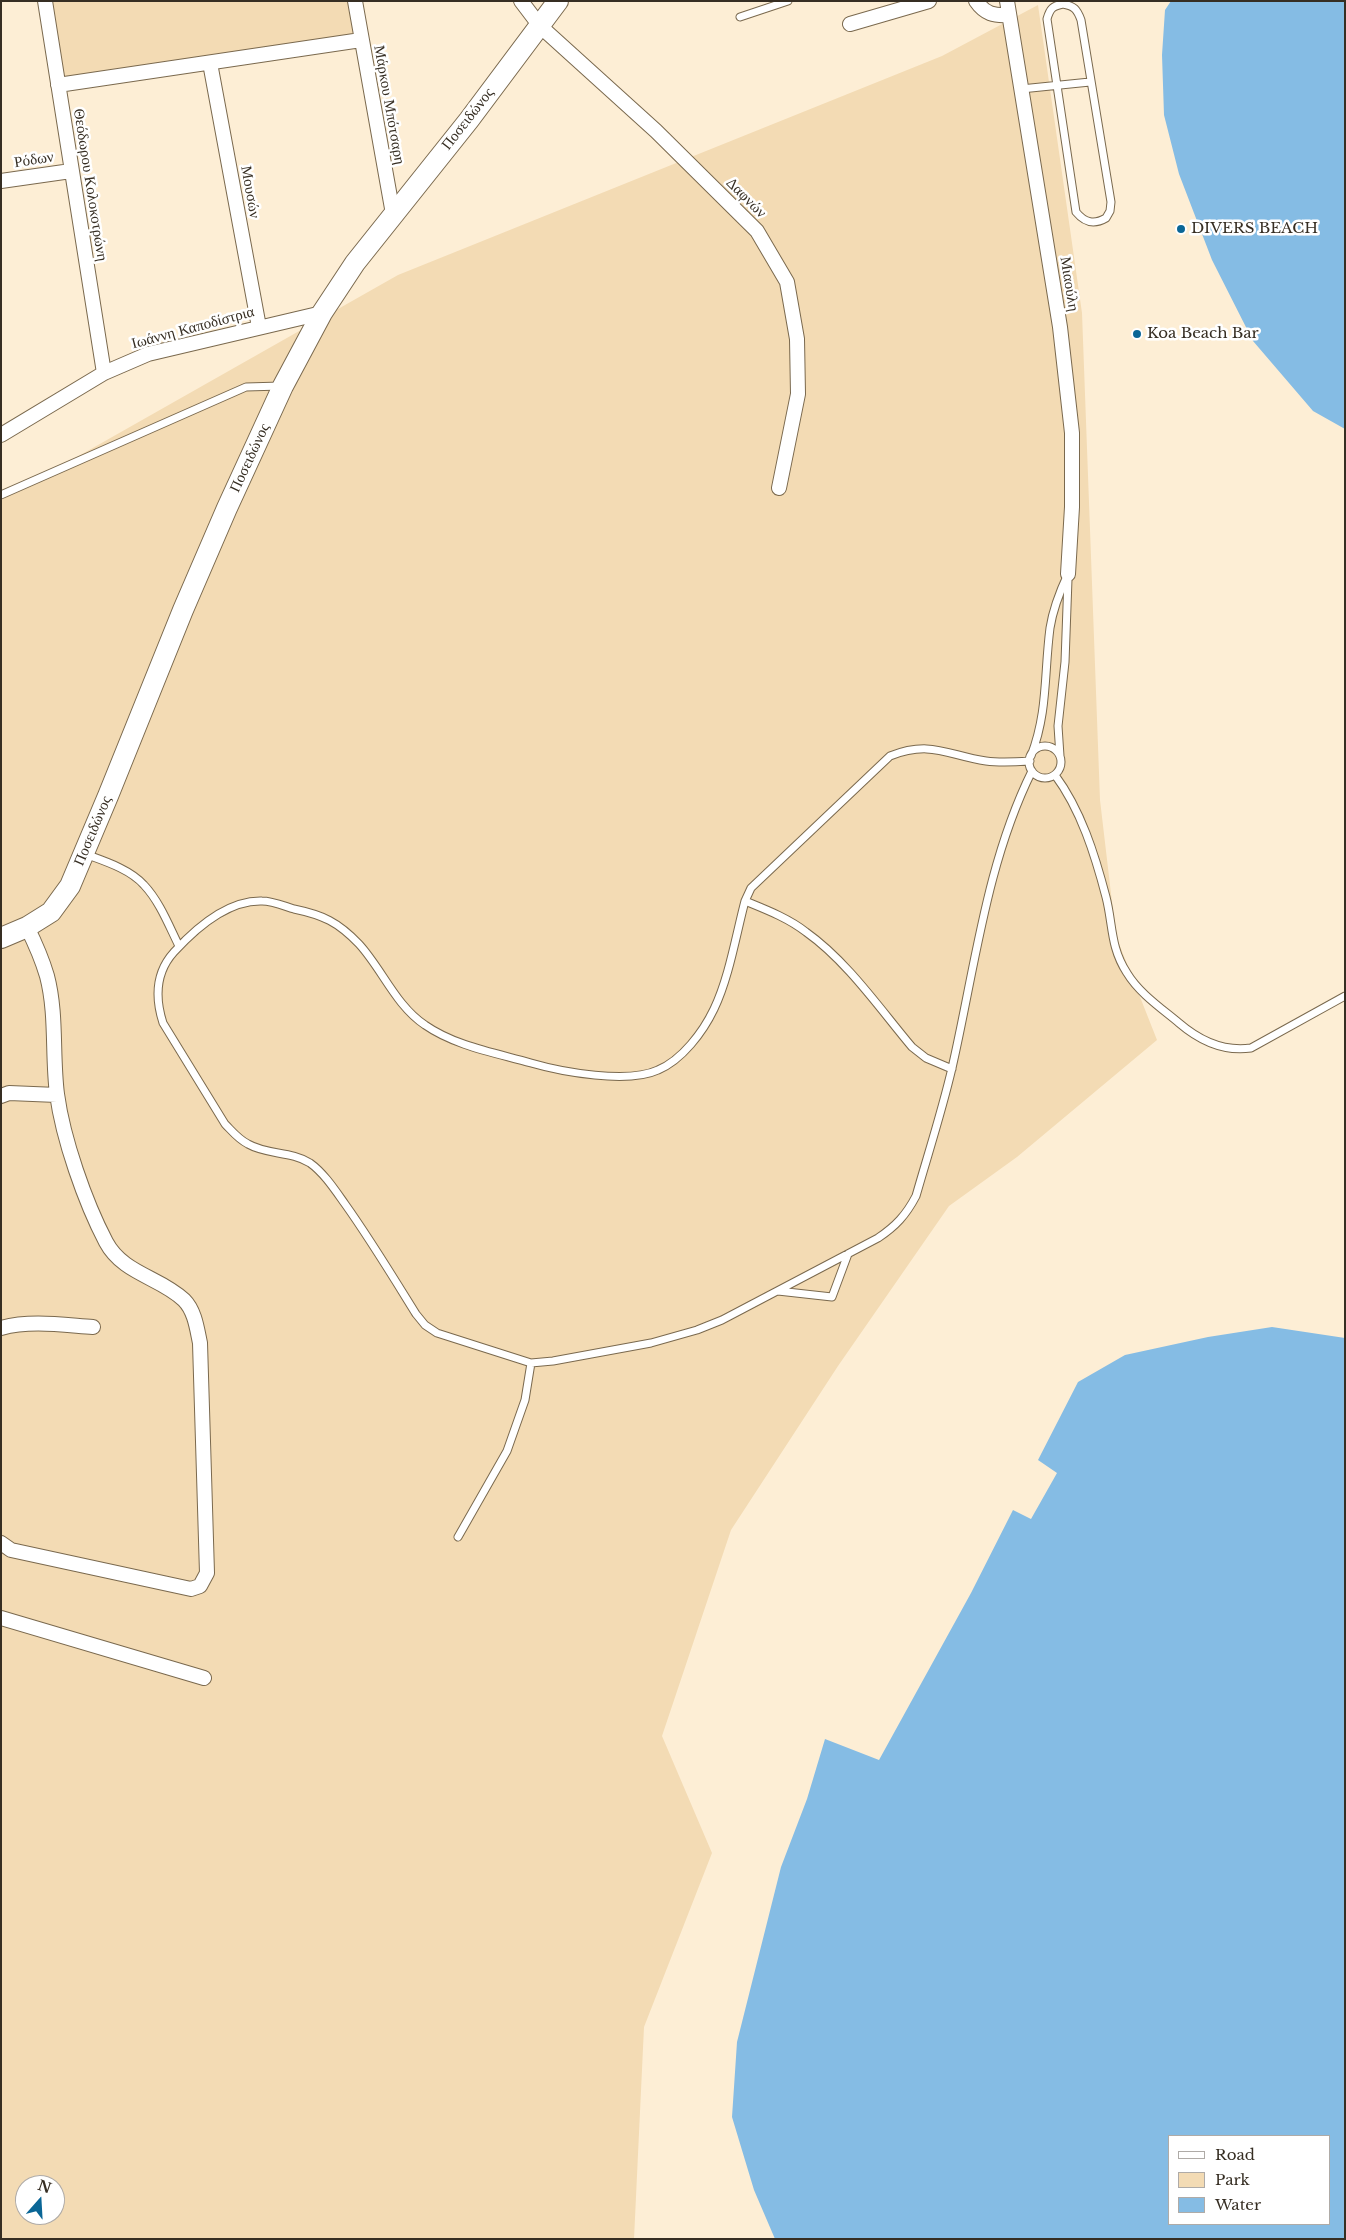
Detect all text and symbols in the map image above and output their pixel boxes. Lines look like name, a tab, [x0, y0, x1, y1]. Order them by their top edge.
street label: Μάρκου Μπότσαρη	[370, 44, 408, 166]
street label: Ποσειδώνος	[438, 84, 498, 154]
street label: Θεόδωρου Κολοκοτρώνη	[69, 107, 111, 263]
street label: Ρόδων	[13, 148, 55, 172]
street label: Μουσών	[237, 164, 263, 220]
street label: Δαφνών	[722, 174, 770, 222]
place label: DIVERS BEACH	[1191, 220, 1318, 238]
marker: DIVERS BEACH	[1175, 223, 1187, 235]
street label: Μιαούλη	[1056, 255, 1082, 313]
street label: Ιωάννη Καποδίστρια	[130, 303, 256, 353]
place label: Koa Beach Bar	[1147, 325, 1259, 343]
marker: Koa Beach Bar	[1131, 328, 1143, 340]
street label: Ποσειδώνος	[226, 421, 274, 495]
street label: Ποσειδώνος	[70, 793, 116, 869]
legend	[1168, 2135, 1331, 2225]
text: Road	[1215, 2145, 1255, 2164]
text: Park	[1215, 2170, 1250, 2189]
north arrow	[15, 2175, 65, 2225]
text: N	[35, 2176, 54, 2197]
text: Water	[1215, 2195, 1261, 2214]

